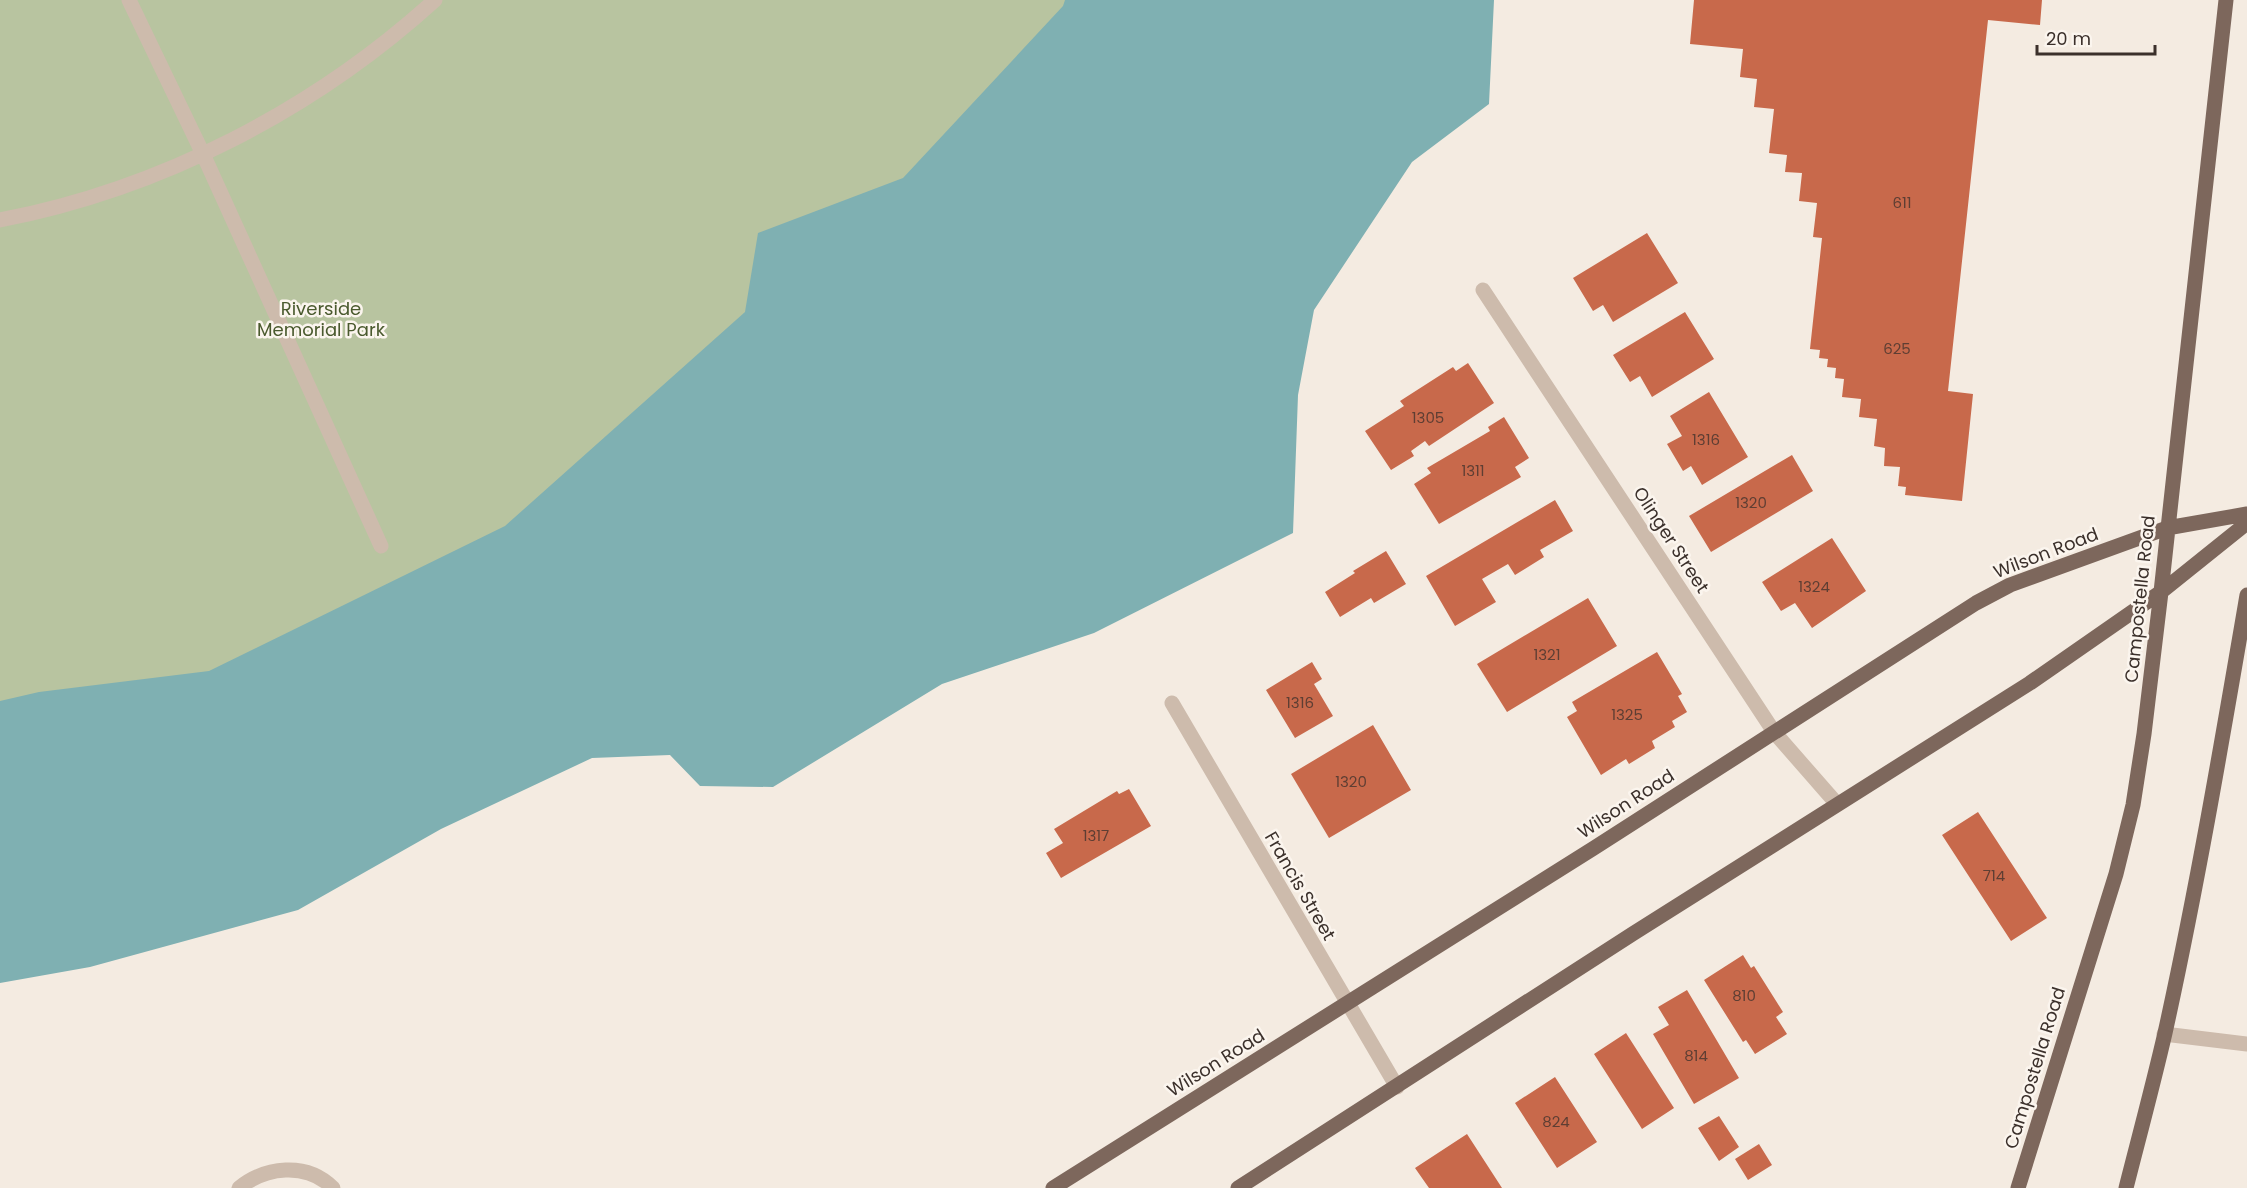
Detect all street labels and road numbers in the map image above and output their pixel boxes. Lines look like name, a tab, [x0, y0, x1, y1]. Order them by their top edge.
street label: Olinger Street	[1628, 482, 1715, 598]
street label: Campostella Road	[2118, 514, 2161, 684]
street label: Wilson Road	[1990, 521, 2102, 584]
street label: Wilson Road	[1573, 763, 1679, 844]
street label: Francis Street	[1259, 827, 1342, 945]
street label: Campostella Road	[1998, 984, 2071, 1152]
street label: Wilson Road	[1162, 1023, 1269, 1102]

